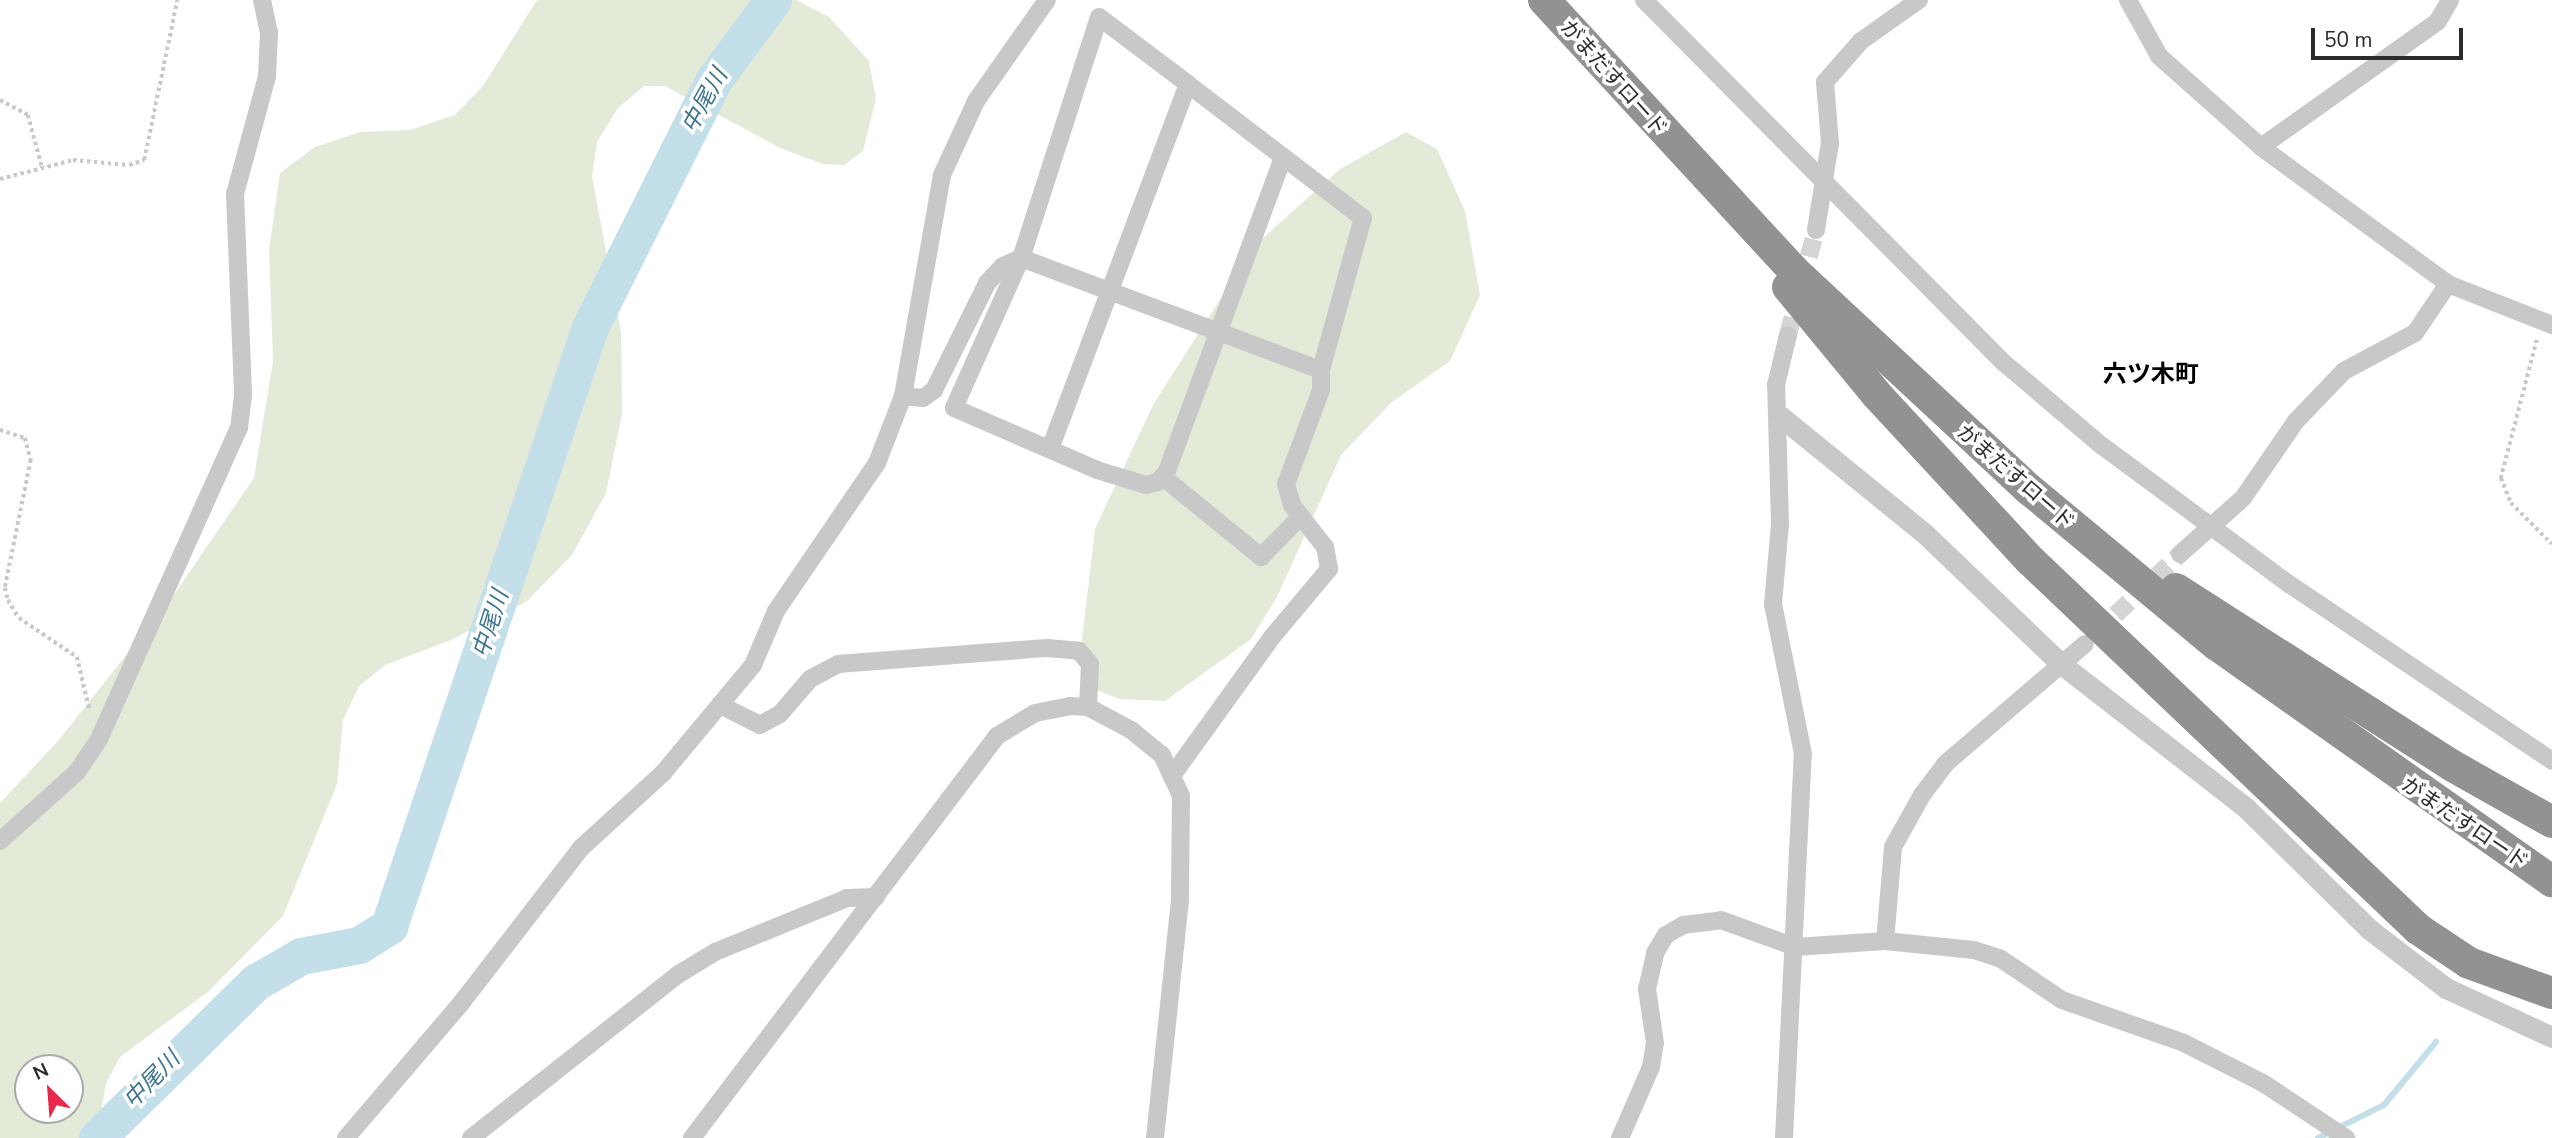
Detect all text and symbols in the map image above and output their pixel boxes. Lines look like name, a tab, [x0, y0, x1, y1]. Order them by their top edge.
scale bar	[2314, 14, 2466, 58]
street label: がまだすロード	[1555, 15, 1673, 141]
text: 50 m	[2324, 26, 2373, 54]
water label: 中尾川	[676, 64, 734, 138]
district label: 六ツ木町	[2103, 361, 2199, 389]
street label: がまだすロード	[1952, 419, 2080, 535]
water label: 中尾川	[467, 587, 515, 661]
street label: がまだすロード	[2397, 771, 2533, 875]
water label: 中尾川	[118, 1046, 186, 1114]
north arrow	[14, 1054, 84, 1124]
text: N	[29, 1057, 53, 1087]

